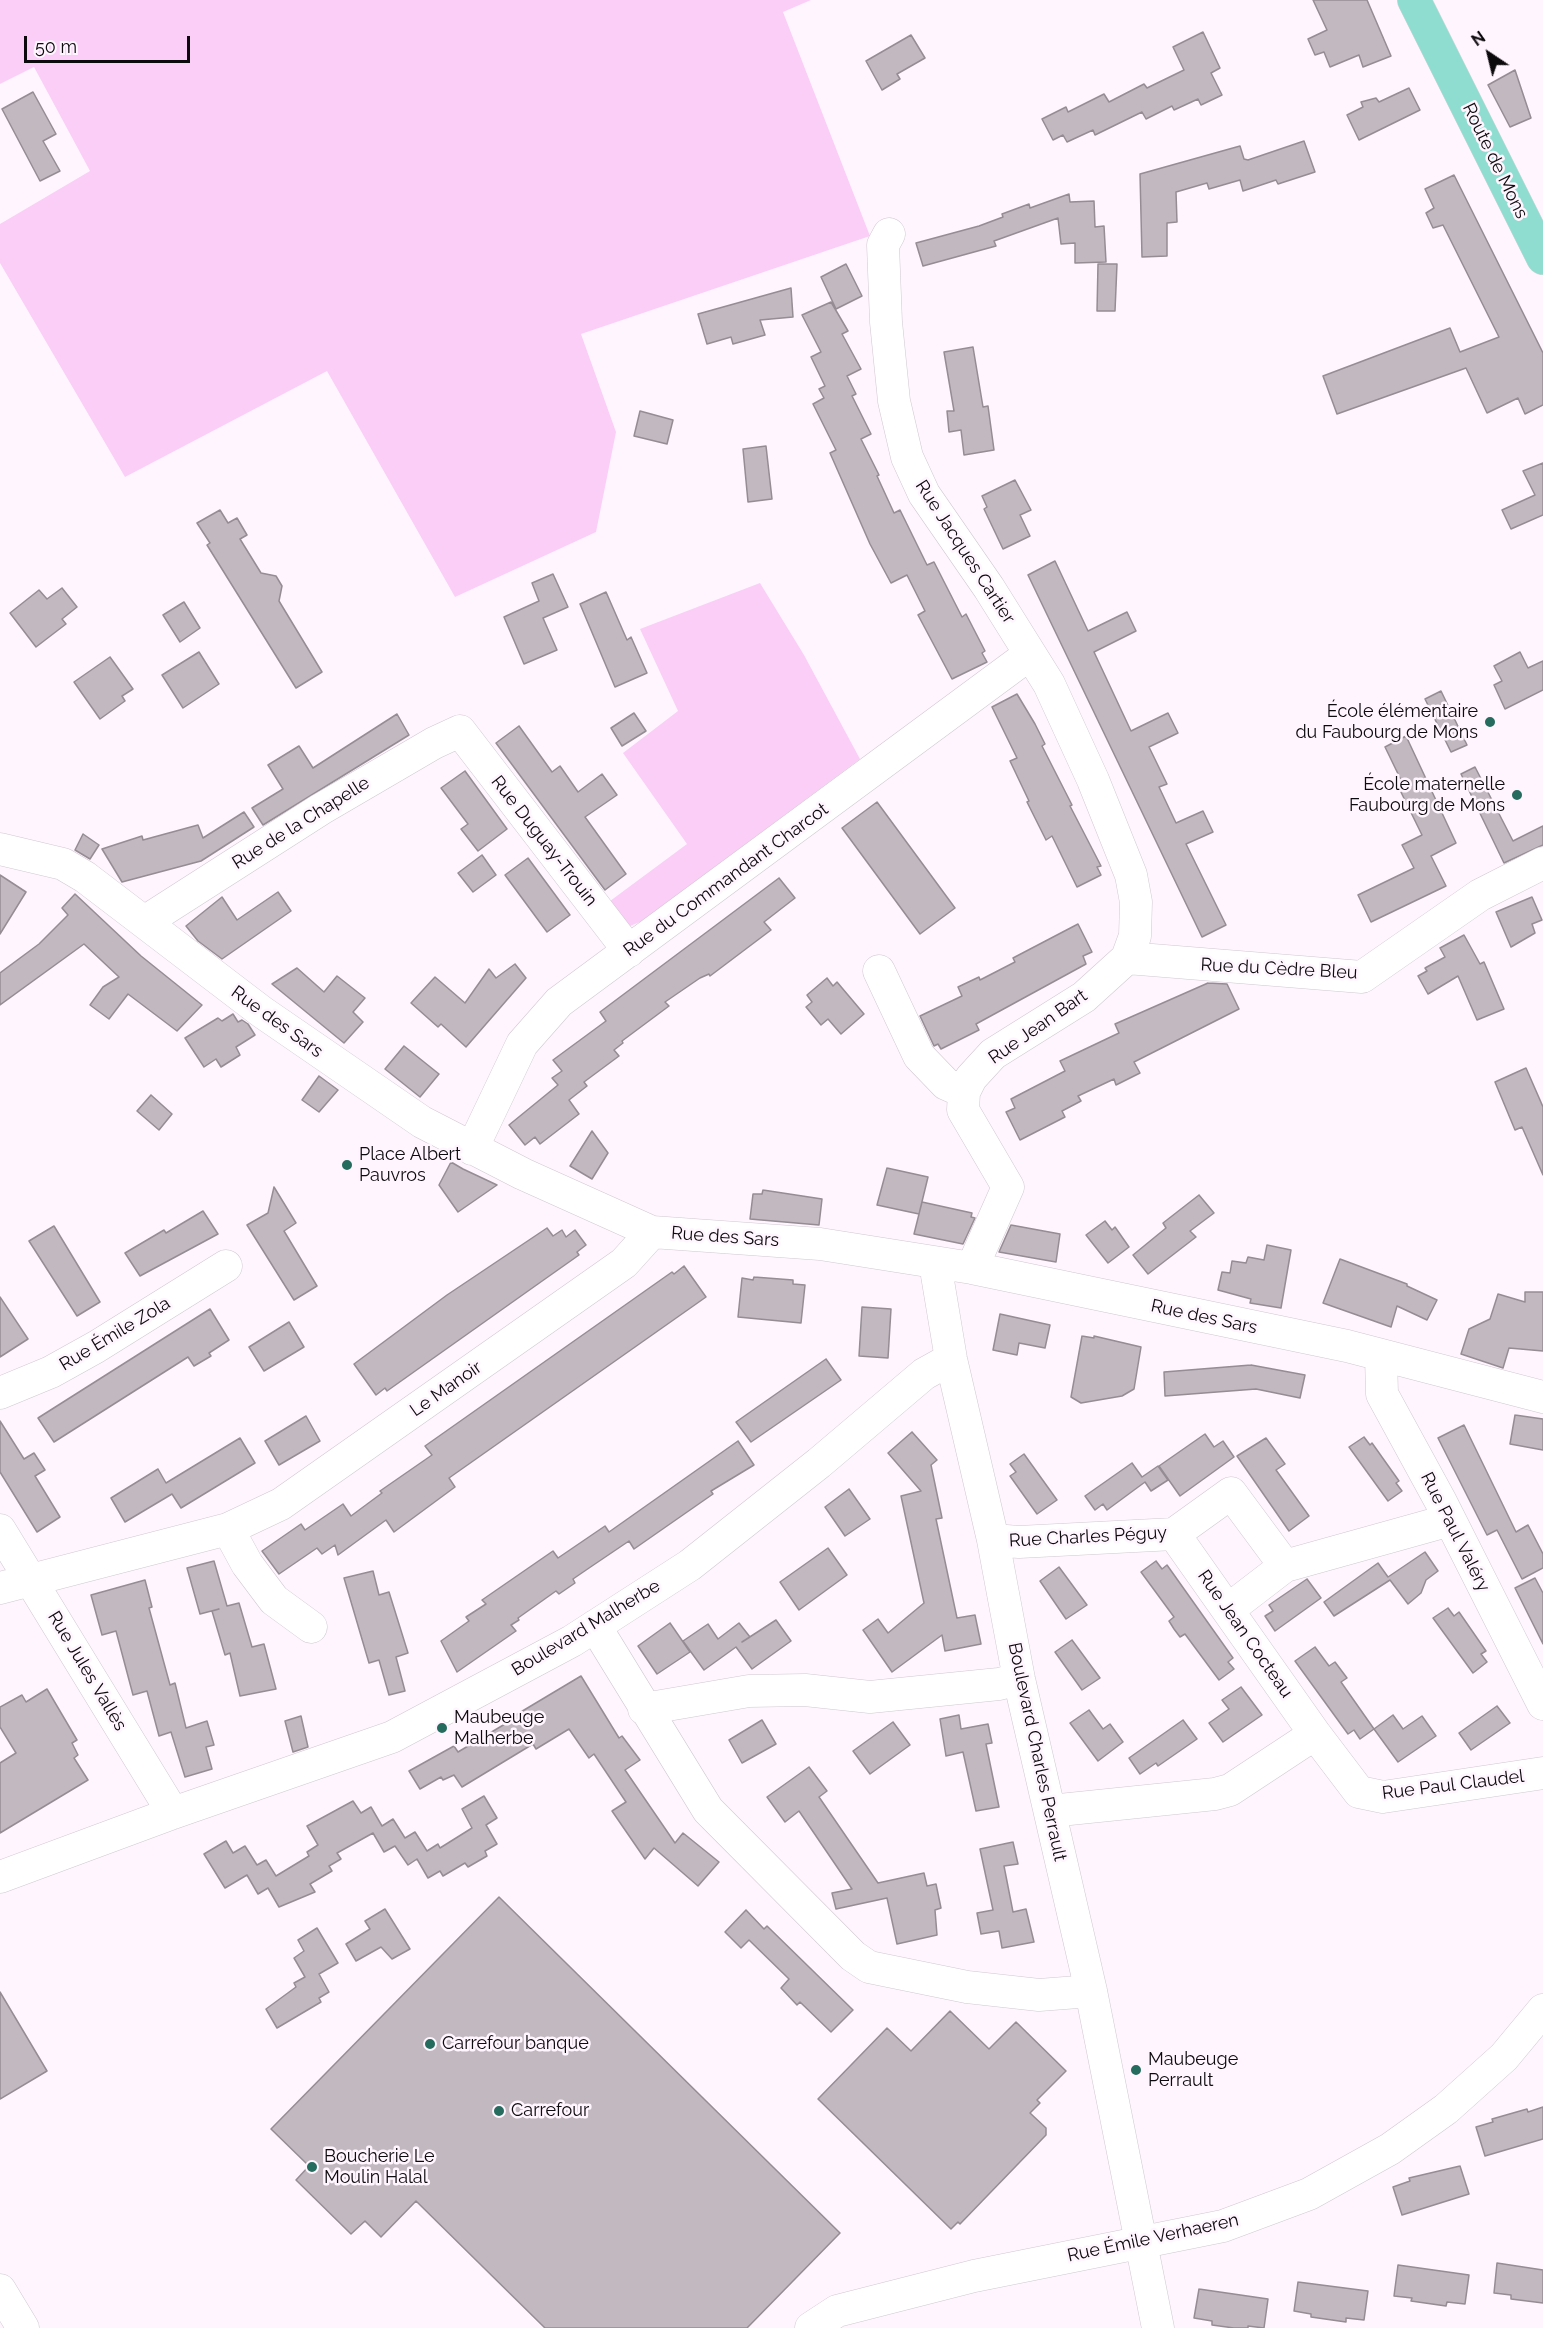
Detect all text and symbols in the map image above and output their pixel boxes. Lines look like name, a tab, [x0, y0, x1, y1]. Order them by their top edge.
scale bar	[27, 24, 194, 62]
north arrow	[1459, 24, 1519, 84]
text: N	[1468, 28, 1489, 50]
text: 50 m	[35, 36, 77, 57]
street label: Route de Mons	[1458, 100, 1532, 222]
street label: Rue Jacques Cartier	[911, 476, 1019, 628]
place label: École élémentaire du Faubourg de Mons	[1295, 701, 1478, 744]
marker: École élémentaire du Faubourg de Mons	[1483, 715, 1497, 729]
street label: Rue Duguay-Trouin	[486, 771, 602, 911]
street label: Rue de la Chapelle	[228, 772, 374, 874]
place label: École maternelle Faubourg de Mons	[1349, 774, 1505, 816]
marker: École maternelle Faubourg de Mons	[1510, 788, 1524, 802]
street label: Rue du Commandant Charcot	[620, 799, 832, 961]
street label: Rue du Cèdre Bleu	[1200, 954, 1358, 984]
street label: Rue des Sars	[227, 981, 327, 1063]
street label: Rue Jean Bart	[984, 985, 1092, 1069]
place label: Place Albert Pauvros	[359, 1144, 461, 1186]
marker: Place Albert Pauvros	[340, 1158, 354, 1172]
street label: Rue des Sars	[670, 1222, 780, 1252]
street label: Rue Émile Zola	[56, 1292, 174, 1376]
street label: Rue des Sars	[1149, 1295, 1259, 1339]
street label: Le Manoir	[406, 1357, 486, 1421]
street label: Rue Paul Valéry	[1416, 1469, 1494, 1595]
street label: Rue Charles Péguy	[1008, 1522, 1168, 1552]
street label: Rue Jean Cocteau	[1193, 1566, 1297, 1702]
street label: Boulevard Malherbe	[508, 1575, 664, 1681]
street label: Rue Jules Vallès	[43, 1607, 131, 1735]
street label: Boulevard Charles Perrault	[1003, 1641, 1071, 1863]
place label: Maubeuge Malherbe	[454, 1707, 544, 1750]
marker: Maubeuge Malherbe	[435, 1721, 449, 1735]
street label: Rue Paul Claudel	[1381, 1766, 1525, 1804]
place label: Carrefour banque	[442, 2033, 589, 2055]
marker: Carrefour banque	[423, 2037, 437, 2051]
place label: Maubeuge Perrault	[1148, 2049, 1238, 2092]
marker: Maubeuge Perrault	[1129, 2063, 1143, 2077]
place label: Carrefour	[511, 2100, 589, 2122]
marker: Carrefour	[492, 2104, 506, 2118]
place label: Boucherie Le Moulin Halal	[324, 2146, 435, 2188]
marker: Boucherie Le Moulin Halal	[305, 2160, 319, 2174]
street label: Rue Émile Verhaeren	[1065, 2209, 1241, 2267]

